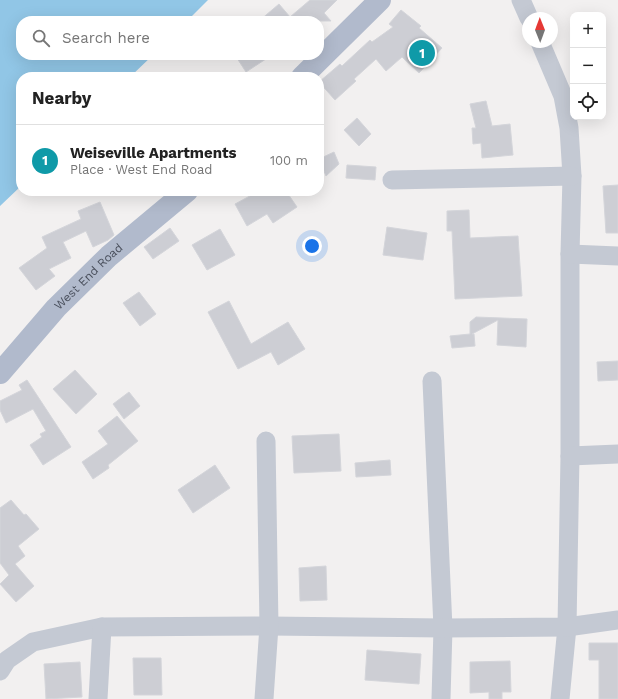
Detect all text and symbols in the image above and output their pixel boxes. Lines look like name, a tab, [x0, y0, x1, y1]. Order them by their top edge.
north arrow	[522, 12, 558, 48]
map controls	[570, 12, 606, 120]
button: +	[570, 12, 606, 48]
search box	[16, 16, 324, 60]
icon: search	[30, 27, 52, 49]
text: Search here	[62, 29, 150, 47]
pin: 1	[409, 38, 435, 68]
button: −	[570, 48, 606, 84]
button: locate	[570, 84, 606, 120]
text: Nearby	[32, 88, 91, 108]
text: Weiseville Apartments	[70, 144, 236, 162]
text: 1	[42, 153, 48, 168]
text: 100 m	[270, 153, 308, 168]
text: Place · West End Road	[70, 162, 212, 177]
your location	[302, 236, 322, 256]
street label: West End Road	[51, 241, 126, 313]

